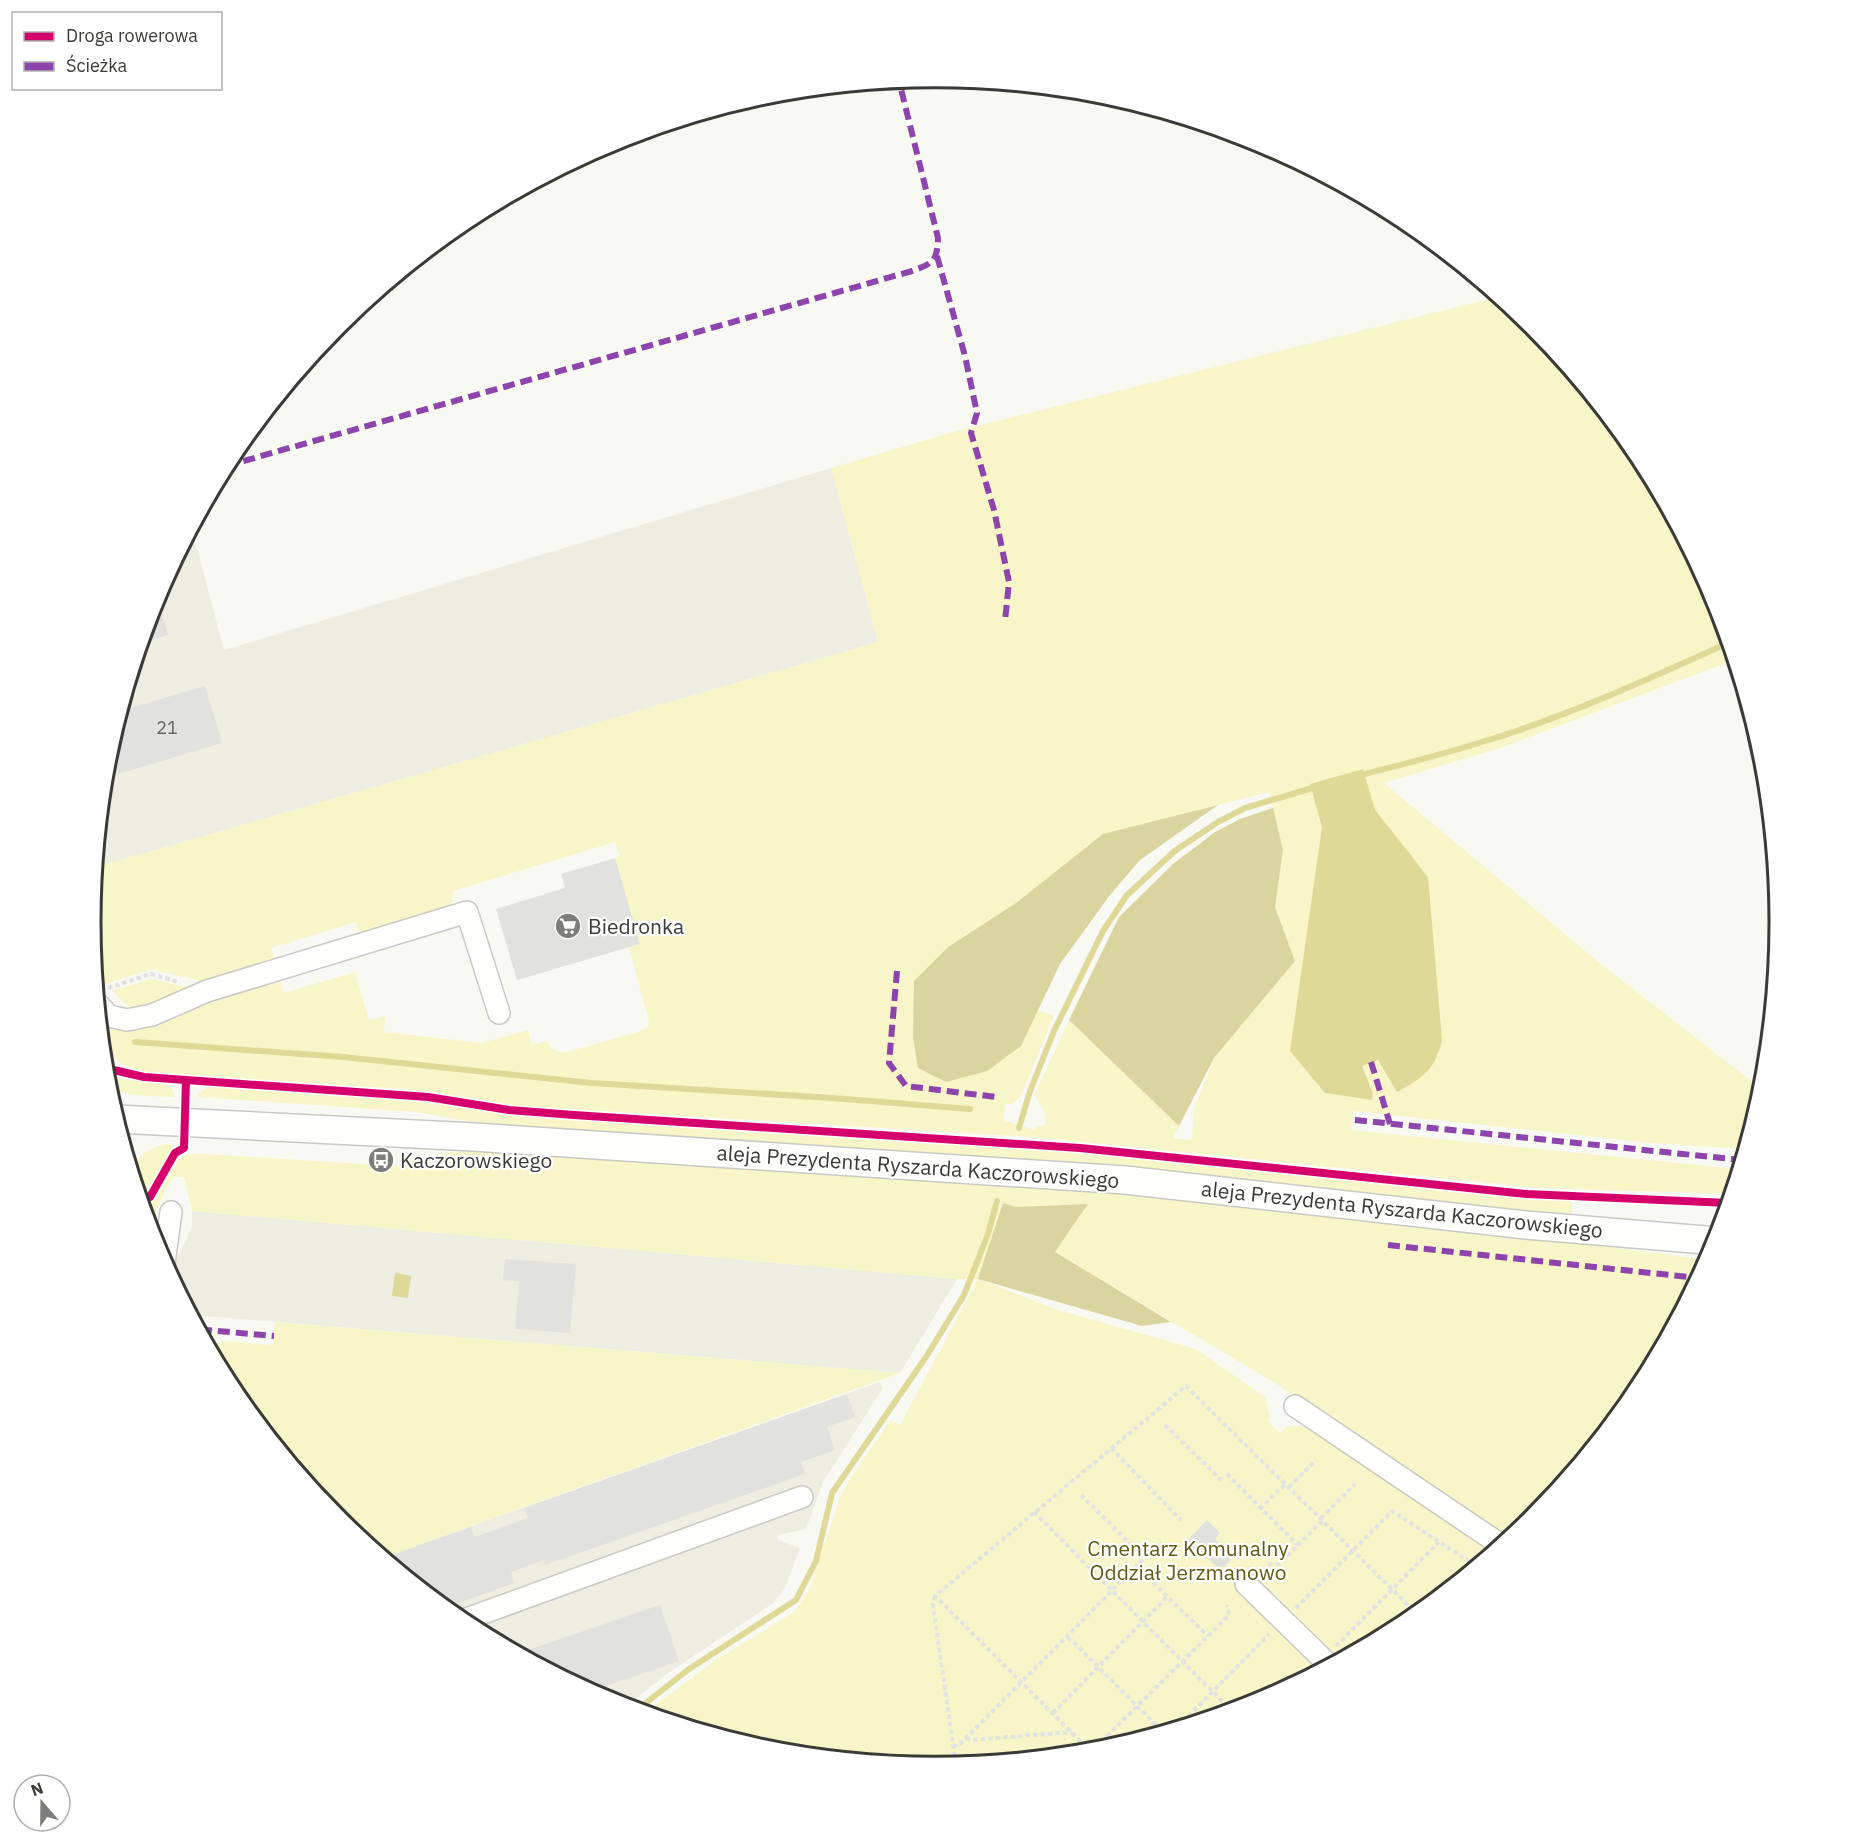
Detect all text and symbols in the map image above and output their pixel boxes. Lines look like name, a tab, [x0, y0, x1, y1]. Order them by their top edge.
legend	[12, 12, 222, 90]
text: Droga rowerowa	[66, 24, 198, 47]
text: Ścieżka	[66, 54, 128, 77]
house number: 21	[156, 716, 178, 739]
supermarket icon: Biedronka	[553, 911, 583, 941]
place label: Biedronka	[588, 912, 684, 940]
street label: aleja Prezydenta Ryszarda Kaczorowskiego	[716, 1138, 1120, 1194]
bus stop icon: Kaczorowskiego	[366, 1145, 396, 1175]
place label: Kaczorowskiego	[400, 1146, 552, 1174]
street label: aleja Prezydenta Ryszarda Kaczorowskiego	[1200, 1174, 1604, 1244]
park label: Cmentarz Komunalny Oddział Jerzmanowo	[1087, 1534, 1289, 1586]
north arrow	[12, 1773, 72, 1833]
text: N	[28, 1778, 46, 1800]

